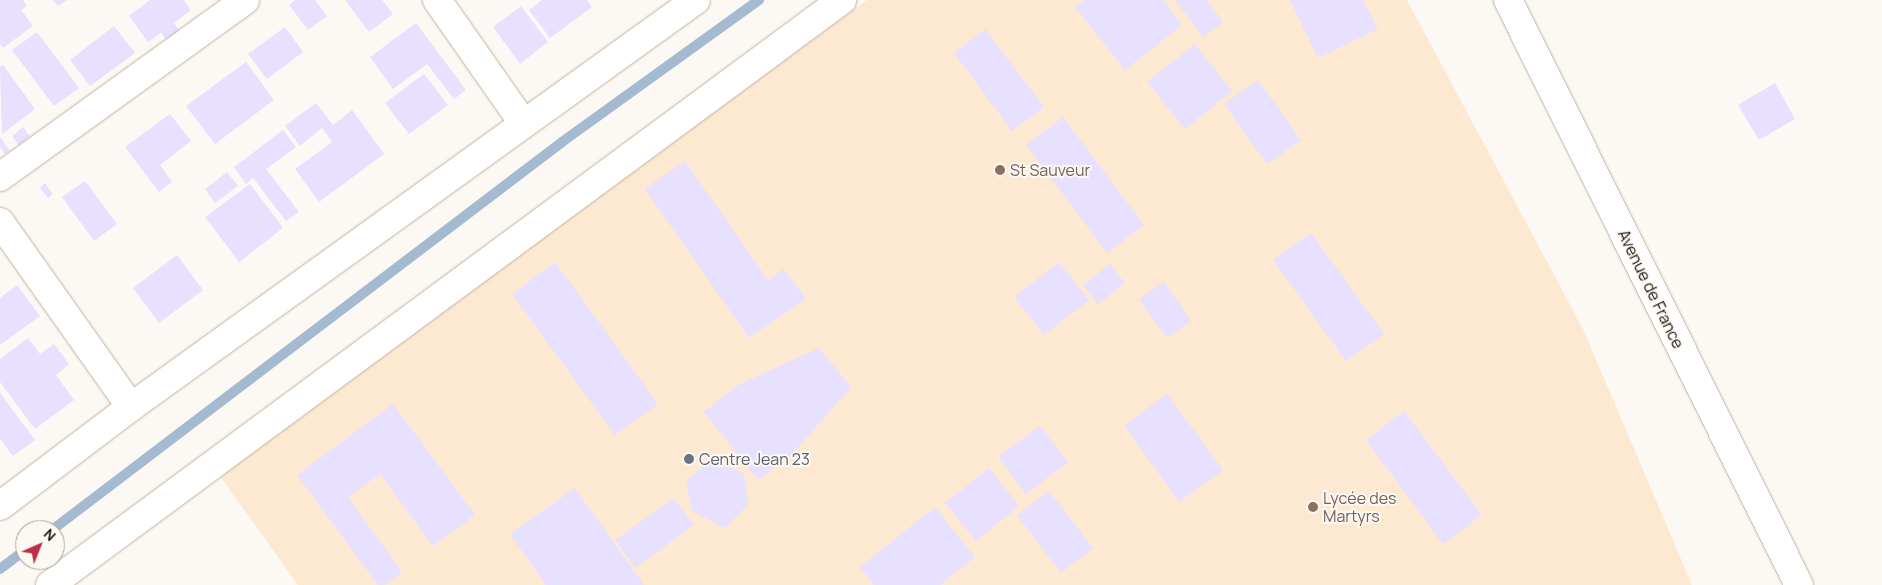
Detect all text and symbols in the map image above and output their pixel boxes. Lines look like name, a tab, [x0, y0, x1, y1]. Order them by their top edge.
place label: St Sauveur	[1010, 160, 1090, 180]
marker: St Sauveur	[994, 164, 1006, 176]
street label: Avenue de France	[1614, 226, 1688, 352]
place label: Centre Jean 23	[699, 449, 810, 469]
marker: Centre Jean 23	[683, 453, 695, 465]
place label: Lycée des Martyrs	[1323, 488, 1396, 526]
marker: Lycée des Martyrs	[1307, 501, 1319, 513]
north arrow	[15, 520, 65, 570]
text: N	[40, 524, 60, 545]

